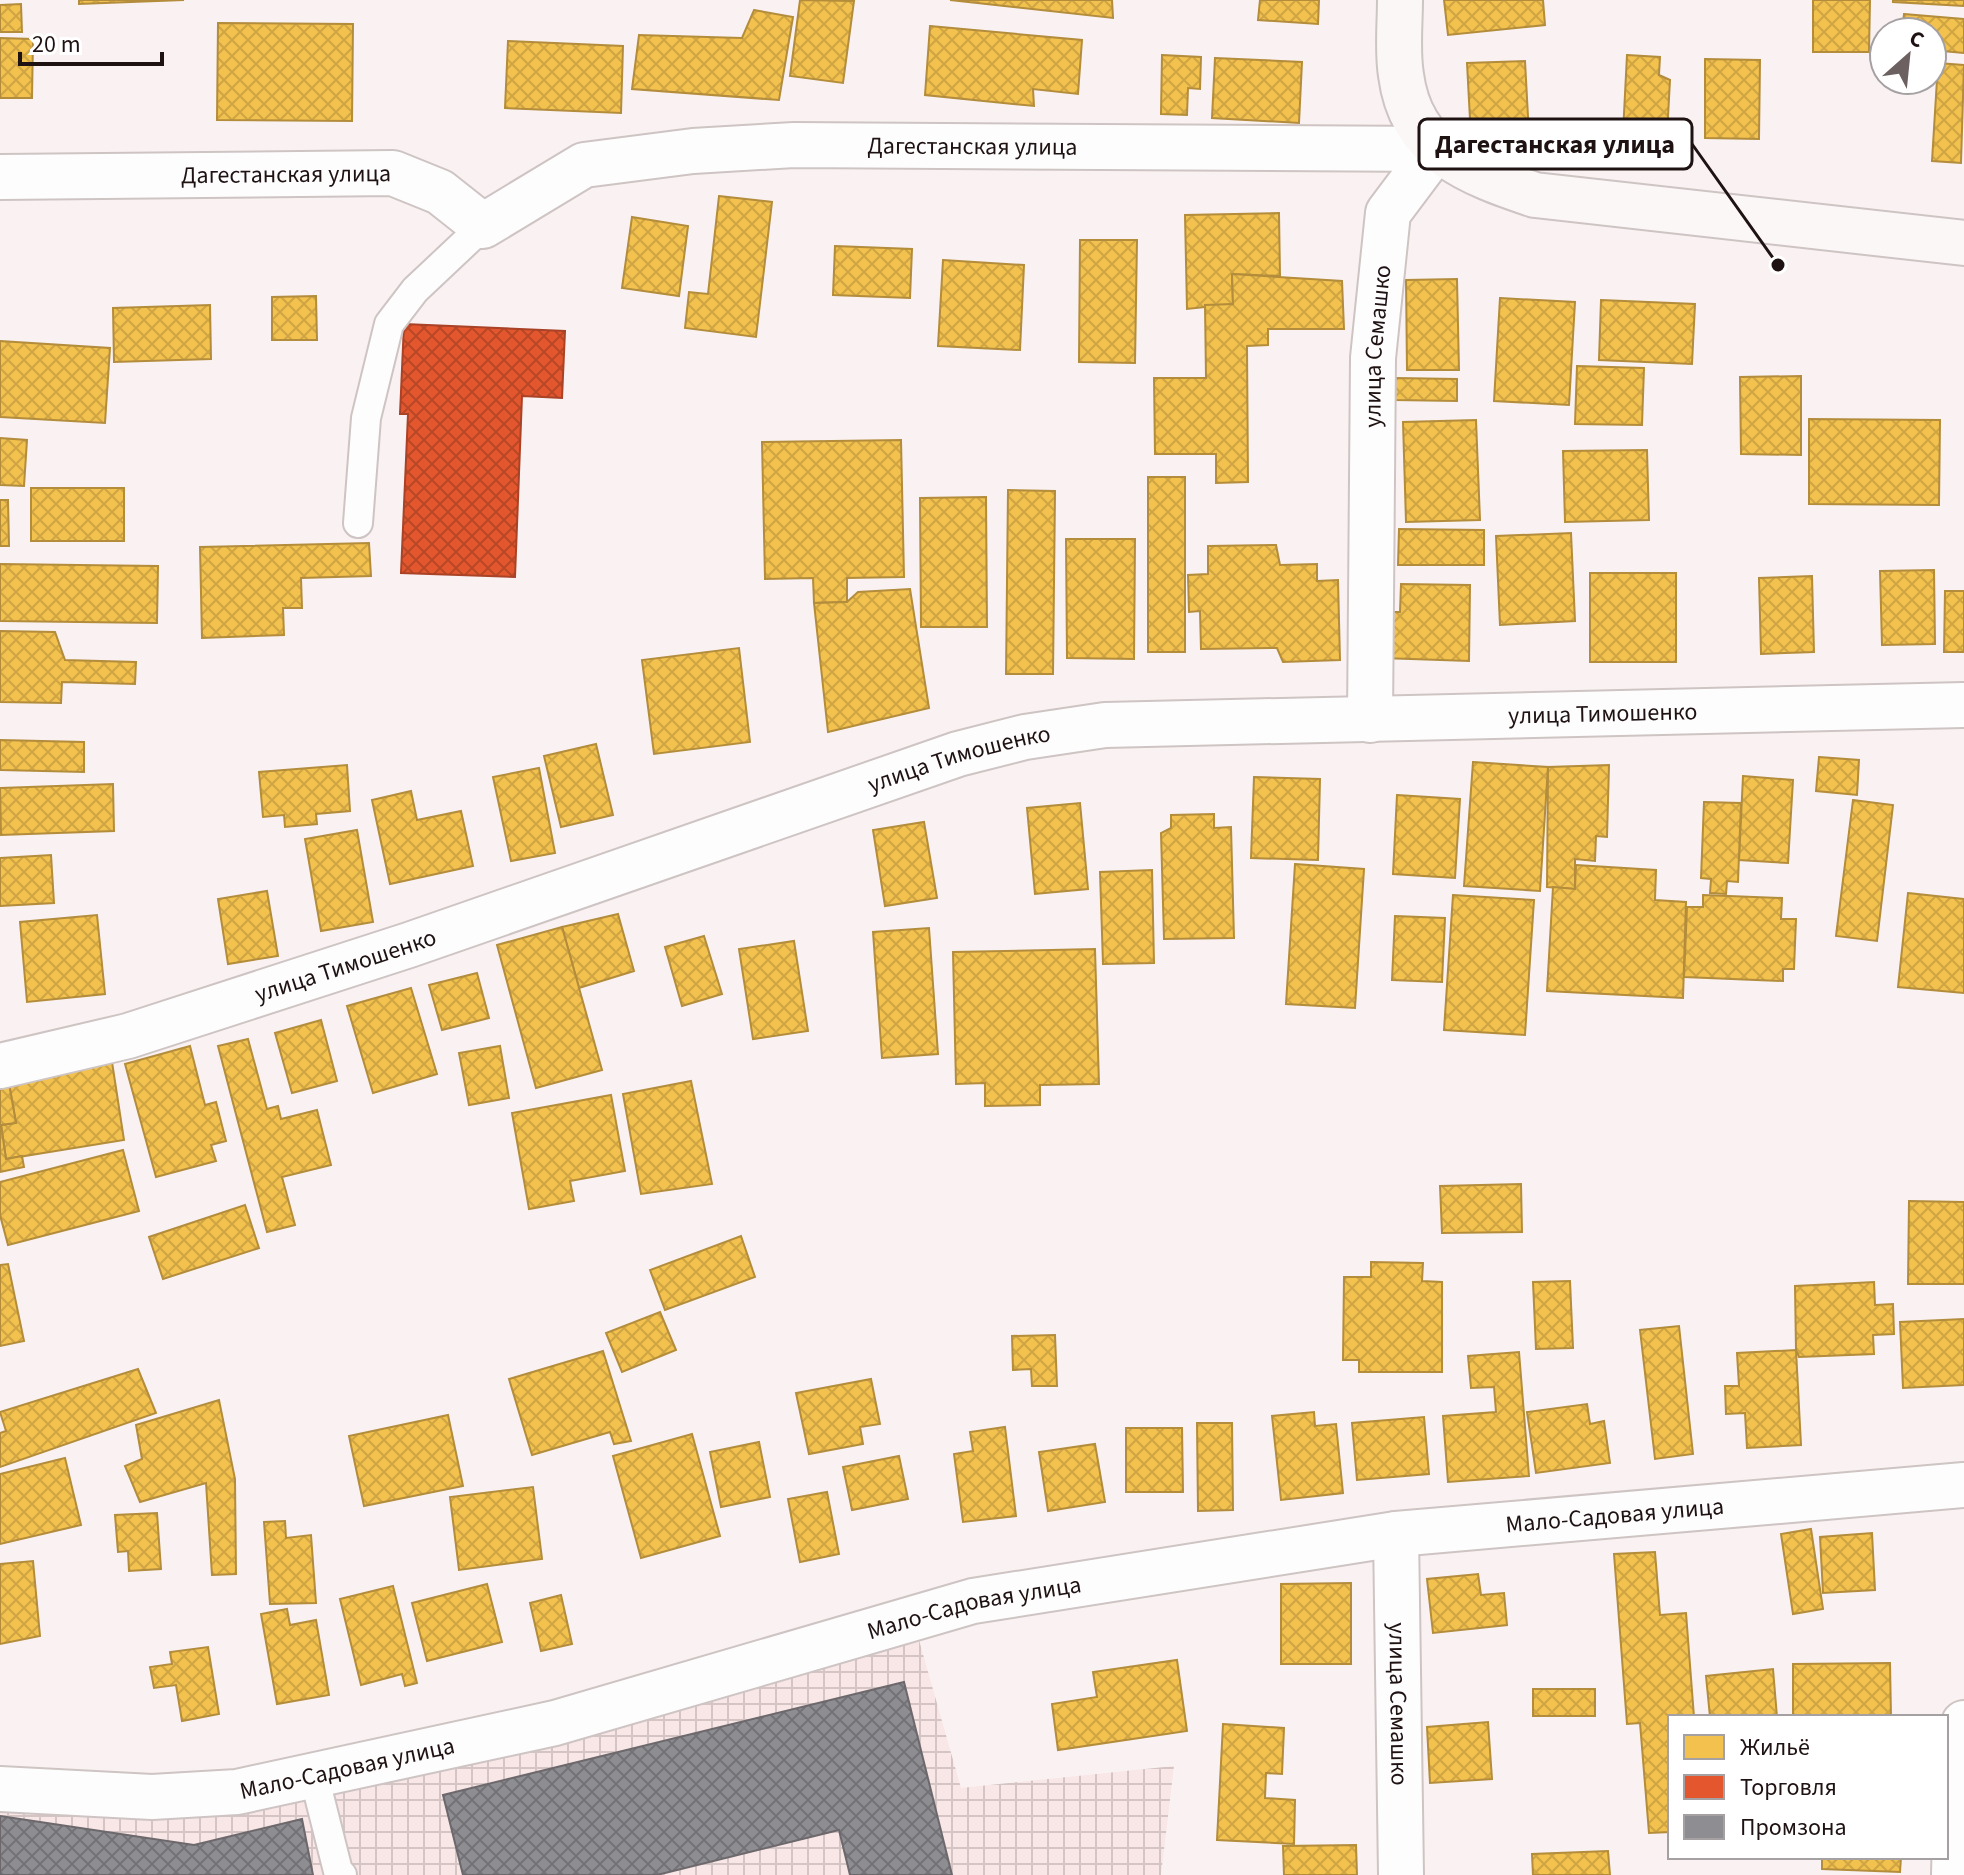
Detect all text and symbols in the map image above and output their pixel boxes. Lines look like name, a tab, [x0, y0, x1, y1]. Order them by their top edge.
scale bar	[20, 16, 162, 66]
north arrow	[1868, 16, 1948, 96]
text: С	[1904, 22, 1930, 56]
text: 20 m	[32, 27, 81, 62]
callout: Дагестанская улица	[1419, 119, 1692, 169]
text: Дагестанская улица	[1435, 126, 1675, 163]
street label: Дагестанская улица	[867, 128, 1078, 164]
street label: Дагестанская улица	[181, 156, 391, 193]
street label: улица Семашко	[1355, 263, 1400, 428]
street label: улица Тимошенко	[1508, 694, 1698, 733]
street label: улица Тимошенко	[863, 716, 1053, 802]
street label: улица Тимошенко	[250, 919, 441, 1011]
street label: Мало-Садовая улица	[1504, 1488, 1725, 1542]
street label: Мало-Садовая улица	[863, 1567, 1084, 1649]
street label: улица Семашко	[1380, 1622, 1417, 1786]
legend	[1668, 1715, 1948, 1859]
street label: Мало-Садовая улица	[236, 1728, 458, 1808]
text: Жильё	[1740, 1730, 1810, 1765]
text: Торговля	[1740, 1770, 1837, 1805]
text: Промзона	[1740, 1810, 1847, 1845]

